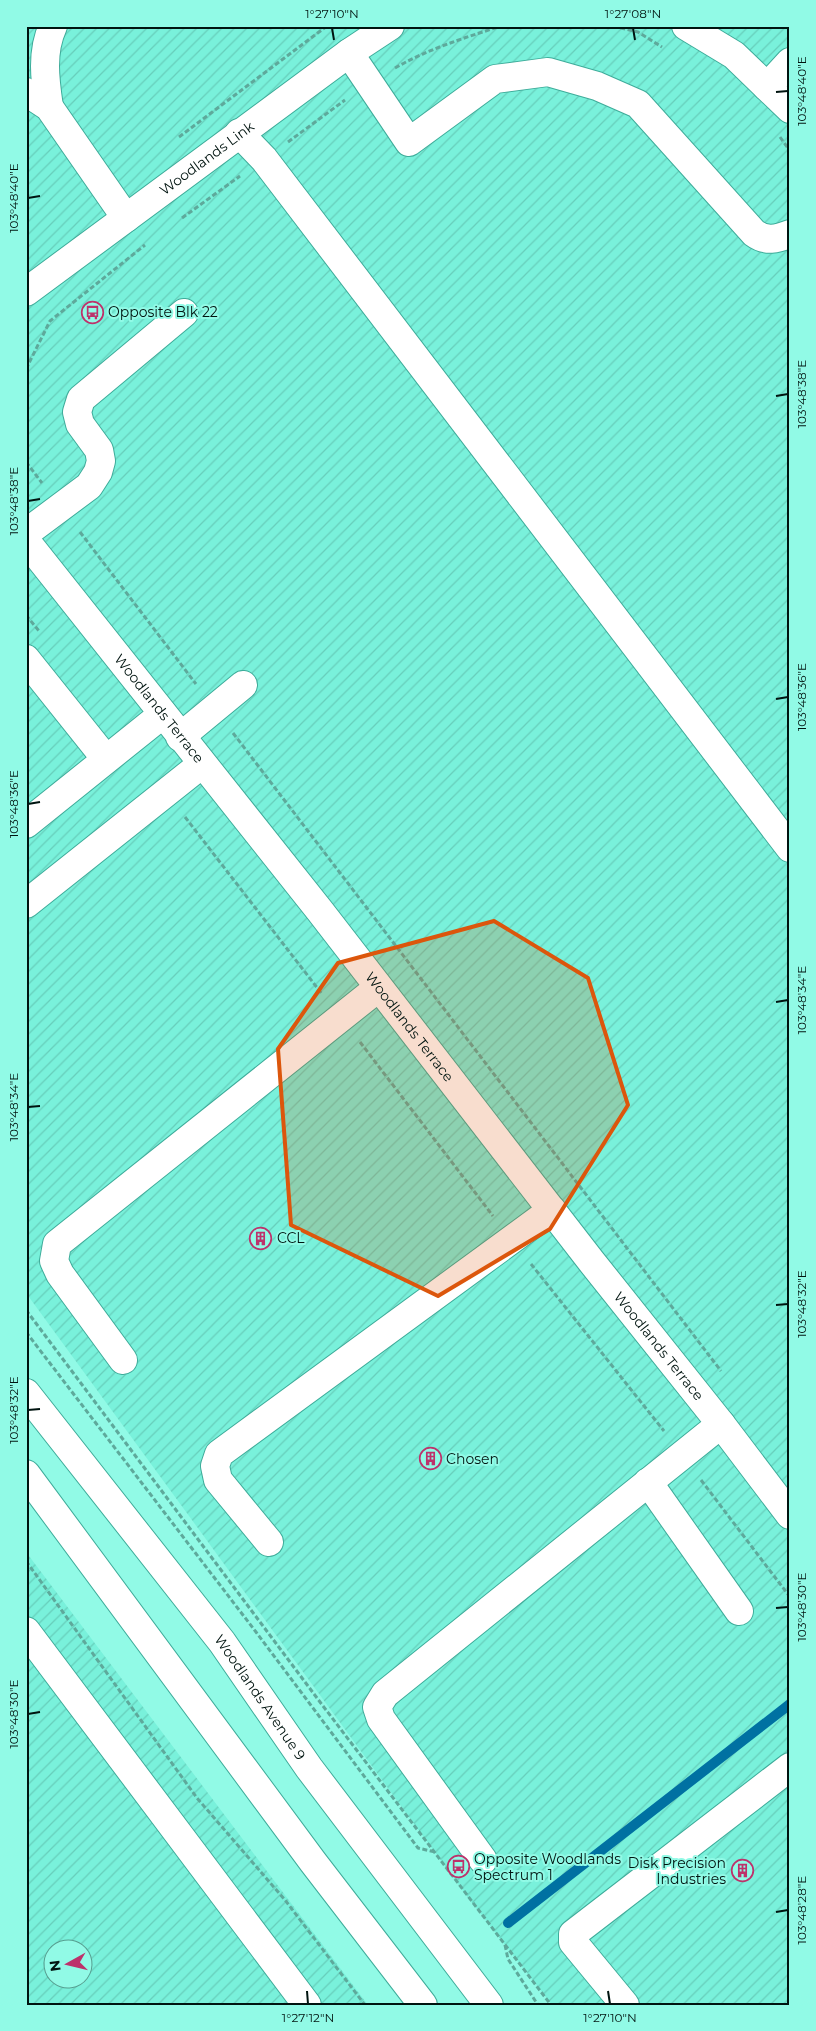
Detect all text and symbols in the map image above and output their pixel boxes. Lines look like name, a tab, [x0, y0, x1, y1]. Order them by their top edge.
text: 1°27'10"N	[305, 6, 359, 21]
text: 1°27'08"N	[605, 6, 661, 21]
text: 103°48'40"E	[794, 56, 809, 126]
street label: Woodlands Link	[156, 117, 258, 199]
text: 103°48'40"E	[6, 163, 21, 233]
bus stop icon: Opposite Blk 22	[80, 300, 104, 324]
place label: Opposite Blk 22	[108, 303, 218, 321]
text: 103°48'38"E	[794, 360, 809, 428]
text: 103°48'38"E	[6, 467, 21, 535]
street label: Woodlands Terrace	[110, 650, 208, 767]
text: 103°48'36"E	[794, 663, 809, 731]
text: 103°48'36"E	[6, 770, 21, 838]
text: 103°48'34"E	[794, 966, 809, 1034]
street label: Woodlands Terrace	[361, 968, 458, 1085]
text: 103°48'34"E	[6, 1073, 21, 1141]
building icon: CCL	[249, 1226, 273, 1250]
place label: CCL	[277, 1229, 305, 1247]
text: 103°48'32"E	[794, 1270, 809, 1338]
street label: Woodlands Terrace	[610, 1288, 708, 1404]
text: 103°48'32"E	[6, 1376, 21, 1444]
building icon: Chosen	[418, 1447, 442, 1471]
place label: Chosen	[446, 1450, 499, 1468]
text: 103°48'30"E	[794, 1573, 809, 1641]
street label: Woodlands Avenue 9	[211, 1631, 310, 1763]
text: 103°48'30"E	[6, 1680, 21, 1748]
place label: Opposite Woodlands Spectrum 1	[474, 1850, 621, 1884]
place label: Disk Precision Industries	[628, 1854, 726, 1888]
bus stop icon: Opposite Woodlands Spectrum 1	[446, 1855, 470, 1879]
building icon: Disk Precision Industries	[730, 1859, 754, 1883]
text: 103°48'28"E	[794, 1876, 809, 1944]
north arrow	[42, 1938, 92, 1988]
text: N	[45, 1959, 65, 1973]
text: 1°27'12"N	[282, 2010, 334, 2025]
text: 1°27'10"N	[583, 2010, 637, 2025]

